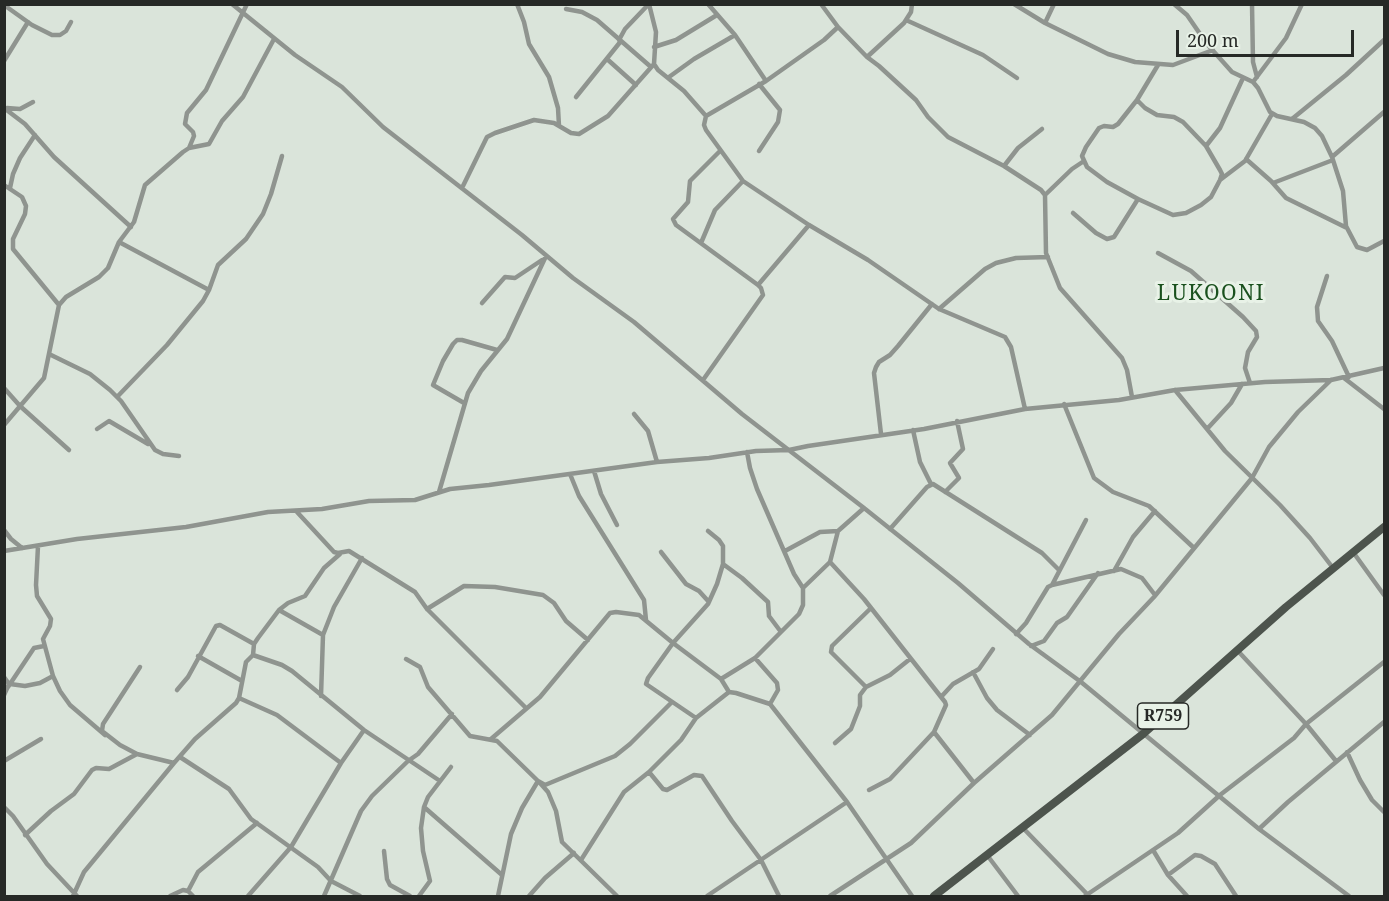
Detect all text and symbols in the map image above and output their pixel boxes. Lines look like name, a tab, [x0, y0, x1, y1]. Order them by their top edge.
scale bar	[1179, 18, 1358, 56]
text: 200 m	[1187, 28, 1239, 52]
district label: LUKOONI	[1157, 281, 1265, 307]
road number: R759	[1138, 703, 1188, 729]

